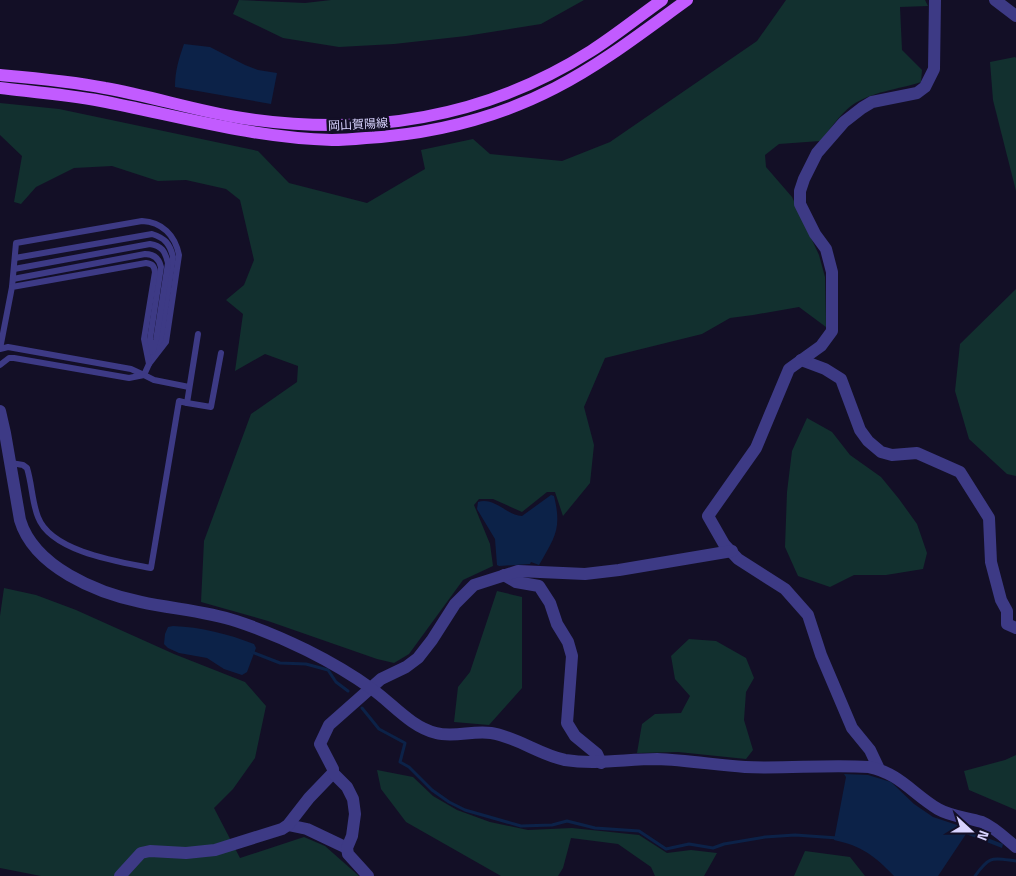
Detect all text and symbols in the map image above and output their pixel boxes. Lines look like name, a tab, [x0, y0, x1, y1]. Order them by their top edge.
street label: 岡山賀陽線	[328, 113, 388, 135]
north arrow	[946, 806, 996, 856]
text: N	[972, 828, 995, 844]

